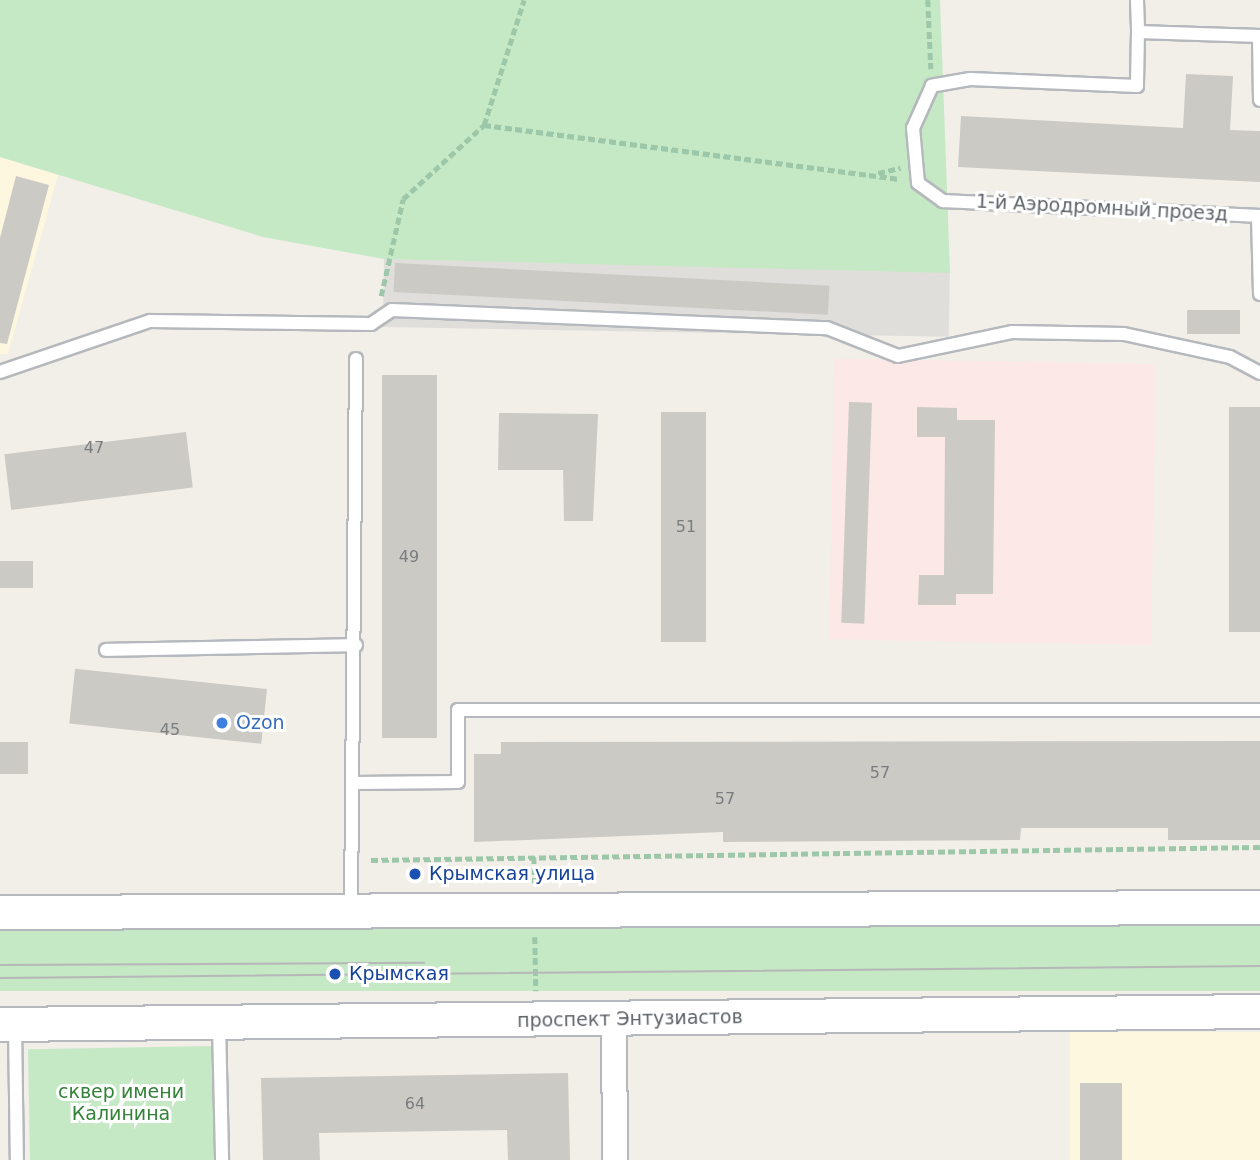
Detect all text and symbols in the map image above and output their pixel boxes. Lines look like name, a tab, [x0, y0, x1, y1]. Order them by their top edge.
street label: 1-й Аэродромный проезд	[975, 190, 1229, 226]
house number: 47	[84, 438, 104, 458]
house number: 51	[676, 517, 696, 537]
house number: 49	[399, 547, 419, 567]
place label: Ozon	[236, 712, 285, 734]
marker: Ozon	[214, 715, 230, 731]
house number: 45	[160, 720, 180, 740]
house number: 57	[870, 763, 890, 783]
house number: 57	[715, 789, 735, 809]
place label: Крымская улица	[429, 863, 595, 885]
marker: Крымская улица	[407, 866, 423, 882]
place label: Крымская	[349, 963, 449, 985]
marker: Крымская	[327, 966, 343, 982]
street label: проспект Энтузиастов	[517, 1006, 743, 1032]
park label: сквер имени Калинина	[58, 1081, 184, 1125]
house number: 64	[405, 1094, 425, 1114]

